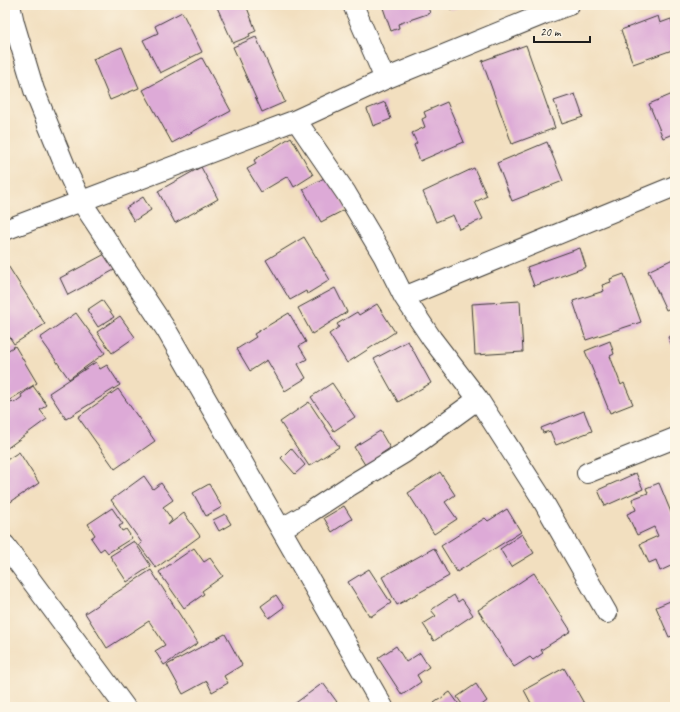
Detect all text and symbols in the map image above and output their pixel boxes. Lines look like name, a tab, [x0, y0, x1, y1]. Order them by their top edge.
scale bar	[534, 18, 590, 44]
text: 20 m	[540, 24, 562, 40]

